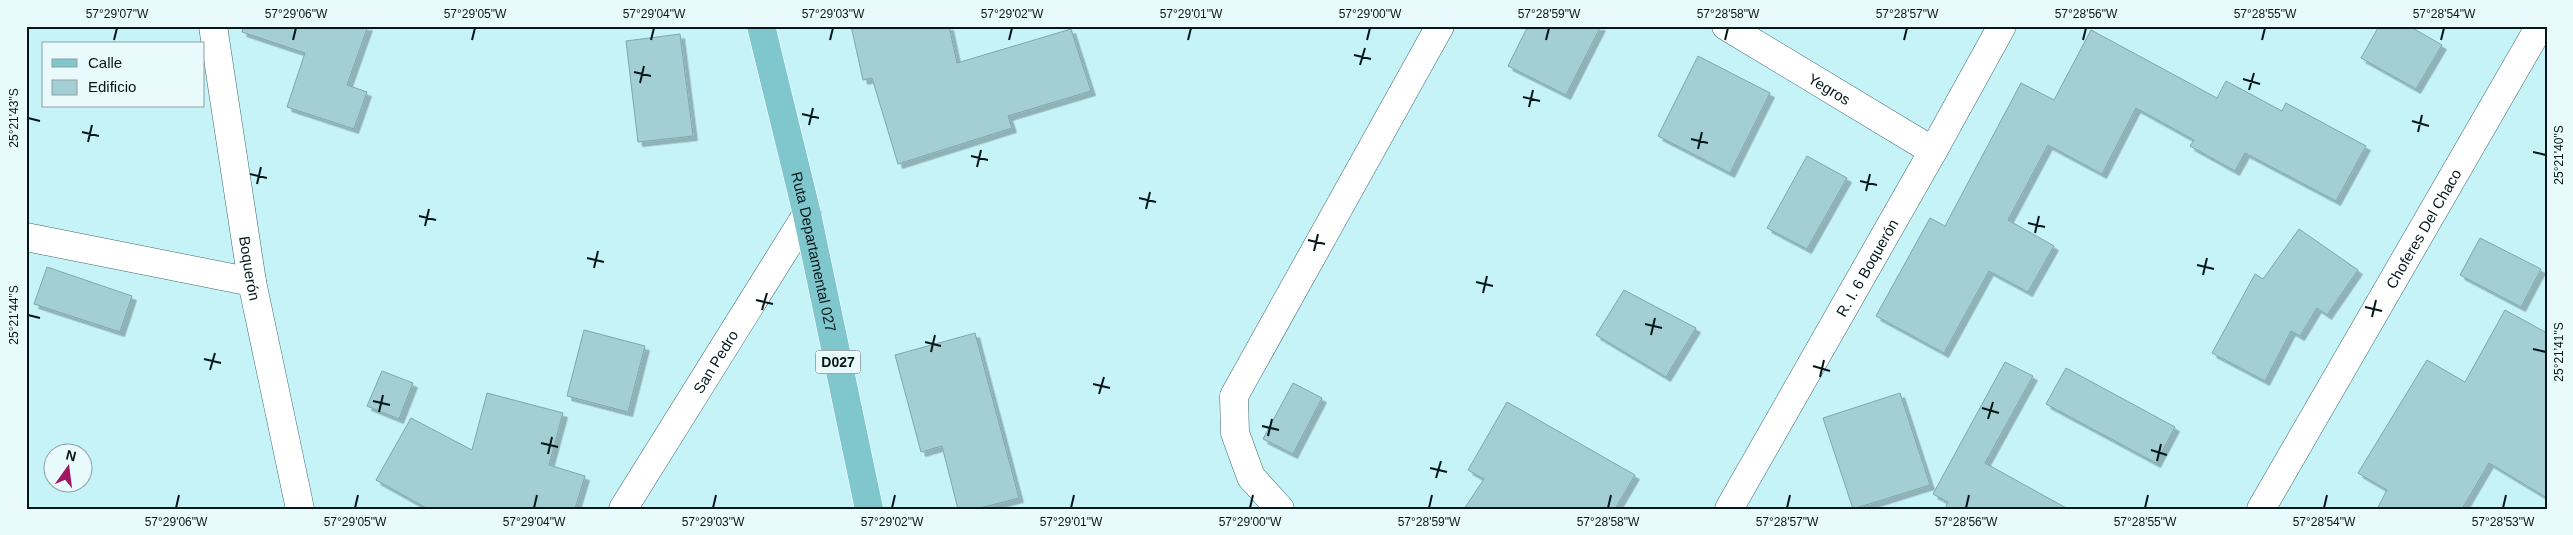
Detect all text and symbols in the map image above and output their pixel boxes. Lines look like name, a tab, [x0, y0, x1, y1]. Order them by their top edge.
text: 57°29'07"W	[86, 7, 149, 21]
text: 57°29'06"W	[265, 7, 328, 21]
text: 57°29'05"W	[444, 7, 507, 21]
text: 57°29'04"W	[623, 7, 686, 21]
text: 57°29'03"W	[802, 7, 865, 21]
text: 57°29'02"W	[981, 7, 1044, 21]
text: 57°29'01"W	[1160, 7, 1223, 21]
text: 57°29'00"W	[1339, 7, 1402, 21]
text: 57°28'59"W	[1518, 7, 1581, 21]
text: 57°28'58"W	[1697, 7, 1760, 21]
text: 57°28'57"W	[1876, 7, 1939, 21]
text: 57°28'56"W	[2055, 7, 2118, 21]
text: 57°28'55"W	[2234, 7, 2297, 21]
text: 57°28'54"W	[2413, 7, 2476, 21]
legend	[42, 42, 205, 108]
text: Calle	[88, 54, 122, 71]
street label: Yegros	[1805, 69, 1854, 108]
text: Edificio	[88, 78, 136, 95]
text: 25°21'43"S	[7, 88, 21, 148]
text: 25°21'40"S	[2552, 125, 2566, 185]
street label: Choferes Del Chaco	[2382, 166, 2464, 291]
street label: Ruta Departamental 027	[788, 170, 840, 333]
street label: R. I. 6 Boquerón	[1832, 216, 1901, 319]
street label: Boquerón	[237, 235, 264, 302]
text: 25°21'44"S	[7, 285, 21, 345]
text: 25°21'41"S	[2552, 322, 2566, 382]
street label: San Pedro	[689, 327, 741, 396]
road number: D027	[816, 351, 860, 374]
north arrow	[42, 442, 92, 492]
text: N	[64, 446, 78, 464]
text: 57°29'06"W	[145, 515, 208, 529]
text: 57°29'05"W	[324, 515, 387, 529]
text: 57°29'04"W	[503, 515, 566, 529]
text: 57°29'03"W	[682, 515, 745, 529]
text: 57°29'02"W	[861, 515, 924, 529]
text: 57°29'01"W	[1040, 515, 1103, 529]
text: 57°29'00"W	[1219, 515, 1282, 529]
text: 57°28'59"W	[1398, 515, 1461, 529]
text: 57°28'58"W	[1577, 515, 1640, 529]
text: 57°28'57"W	[1756, 515, 1819, 529]
text: 57°28'56"W	[1935, 515, 1998, 529]
text: 57°28'55"W	[2114, 515, 2177, 529]
text: 57°28'54"W	[2293, 515, 2356, 529]
text: 57°28'53"W	[2472, 515, 2535, 529]

